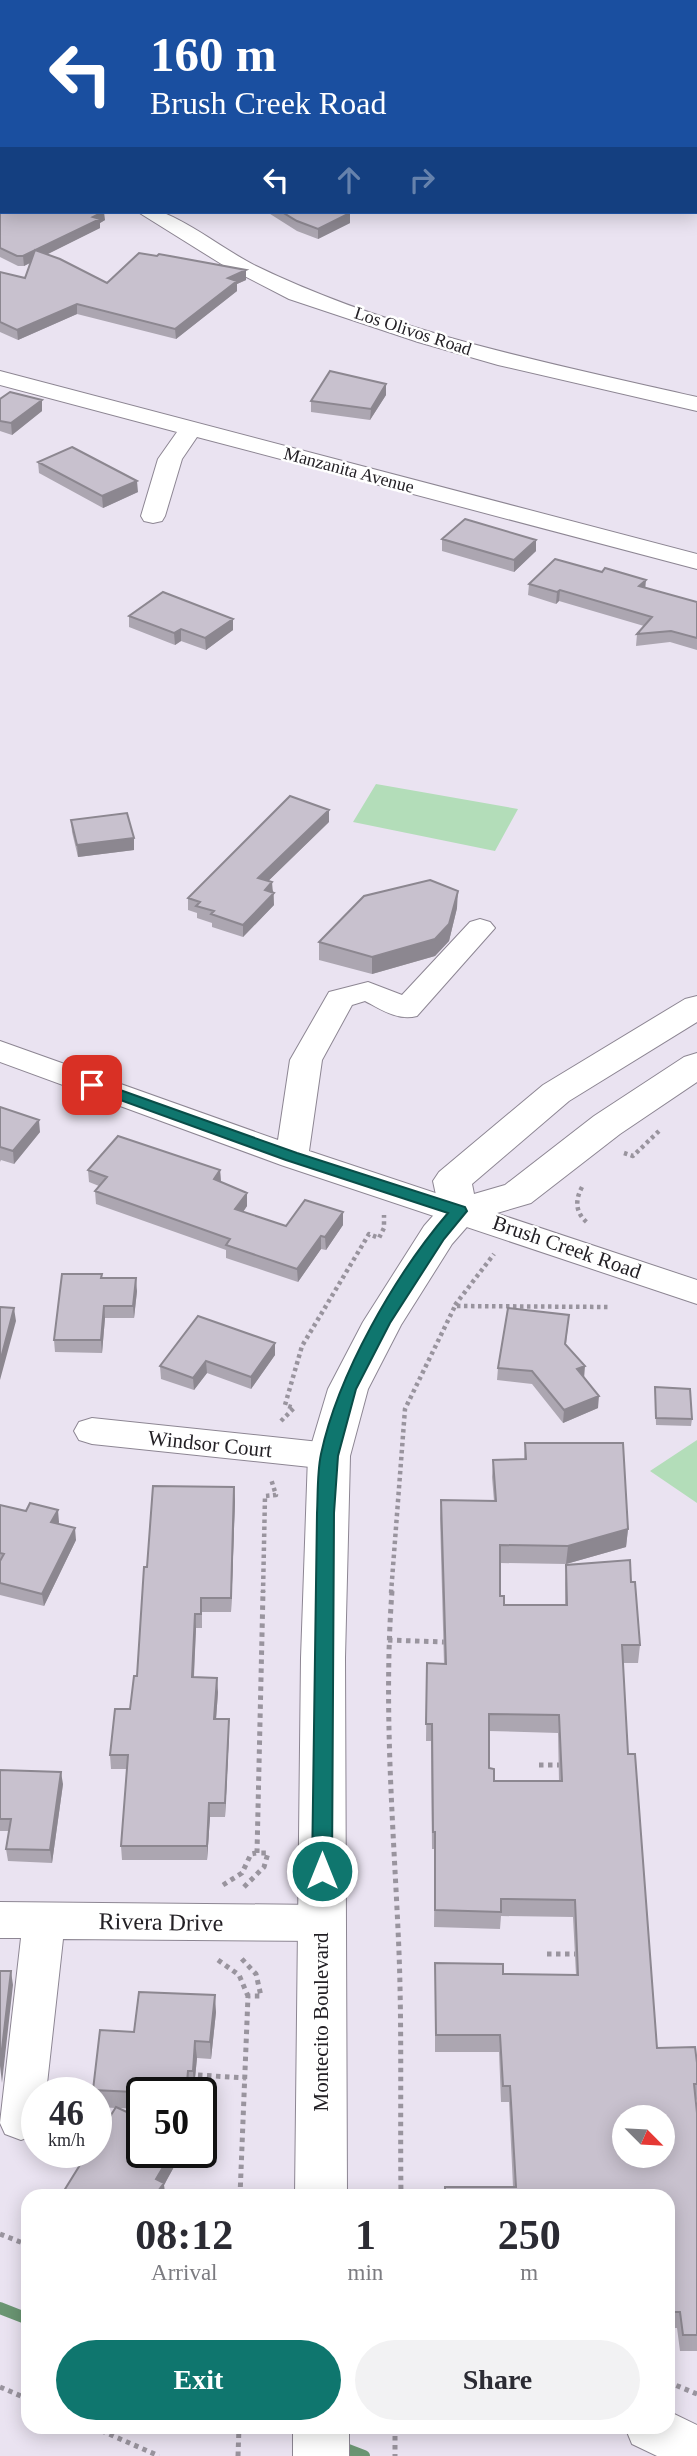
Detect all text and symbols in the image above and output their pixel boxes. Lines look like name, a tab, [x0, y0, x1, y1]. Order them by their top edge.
text: 160 m	[150, 27, 277, 82]
icon: left	[35, 28, 126, 119]
text: Brush Creek Road	[150, 85, 386, 121]
icon: left	[257, 161, 295, 199]
icon: ahead	[330, 161, 368, 199]
icon: right	[403, 161, 441, 199]
street label: Los Olivos Road	[352, 303, 474, 359]
street label: Manzanita Avenue	[282, 443, 416, 497]
pin	[62, 1055, 122, 1115]
icon: arrive	[73, 1066, 111, 1104]
street label: Brush Creek Road	[490, 1210, 645, 1284]
street label: Windsor Court	[147, 1426, 273, 1462]
position arrow	[285, 1834, 359, 1908]
street label: Rivera Drive	[98, 1908, 224, 1936]
street label: Montecito Boulevard	[309, 1932, 333, 2112]
speed limit sign: 50	[126, 2077, 217, 2168]
text: 46	[49, 2094, 84, 2133]
north arrow	[612, 2105, 676, 2168]
map controls	[612, 2105, 675, 2168]
text: km/h	[48, 2130, 85, 2150]
text: 08:12	[135, 2212, 233, 2258]
text: 1	[355, 2212, 376, 2258]
text: 250	[498, 2212, 561, 2258]
text: Arrival	[151, 2260, 218, 2285]
text: min	[348, 2260, 383, 2285]
text: m	[520, 2260, 538, 2285]
button: Exit	[56, 2340, 341, 2420]
button: Share	[355, 2340, 640, 2420]

